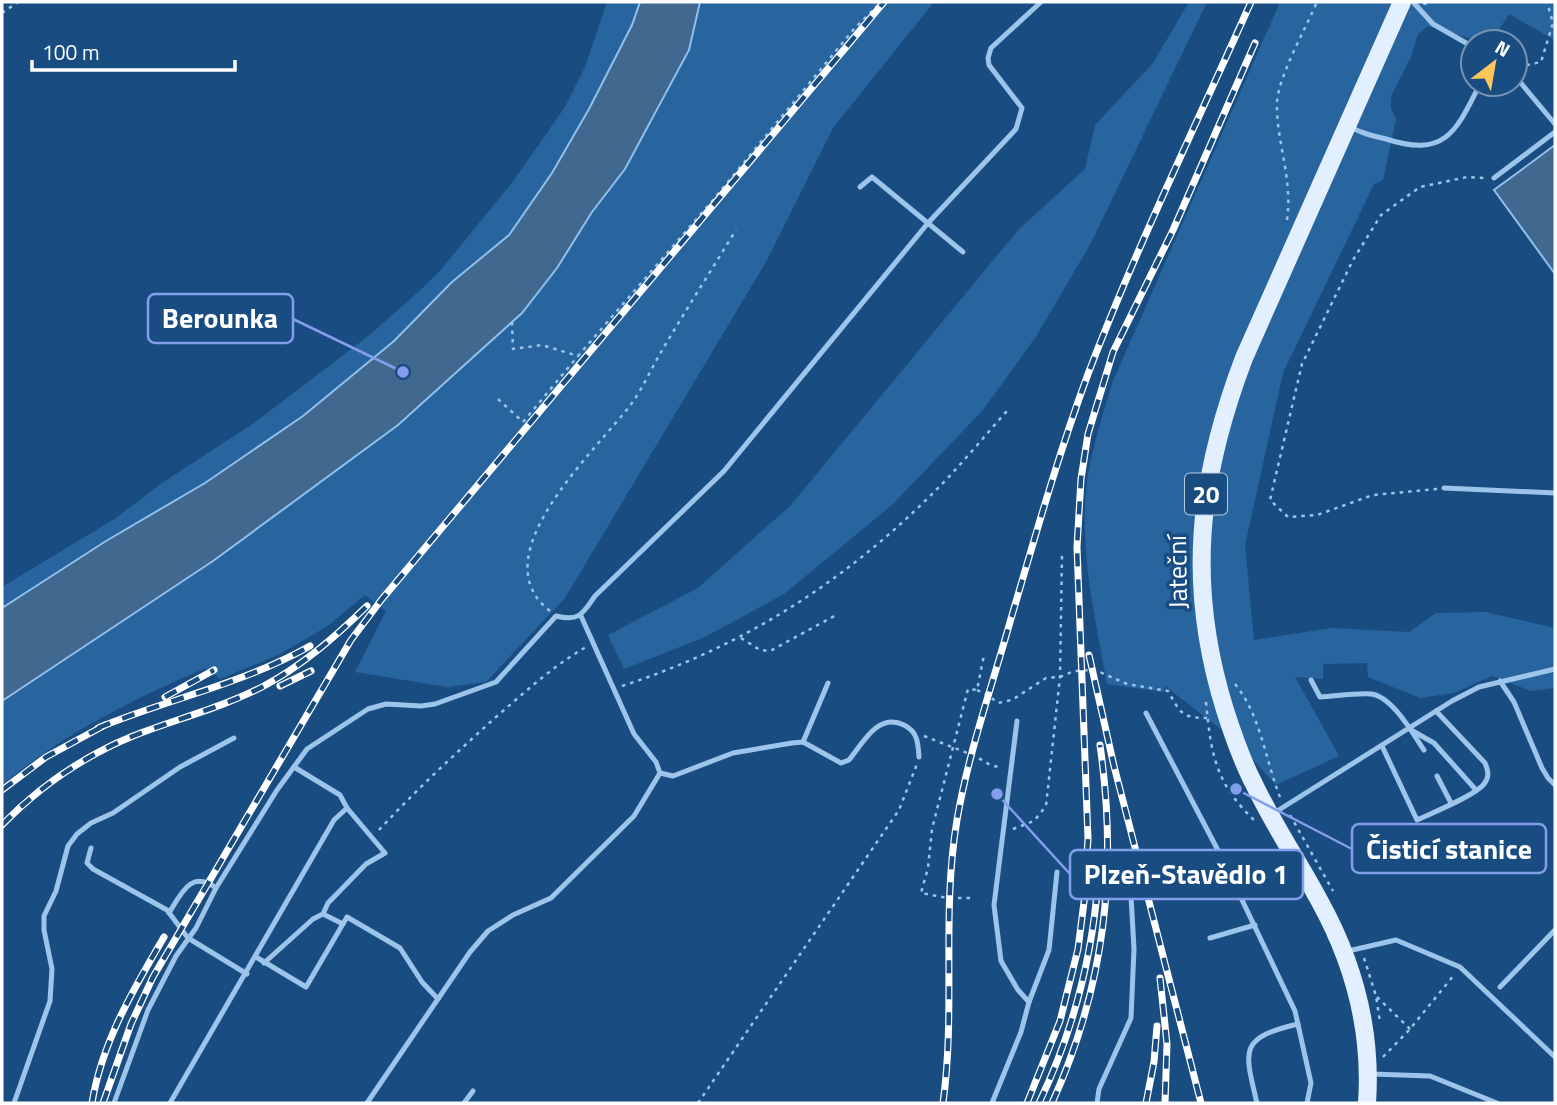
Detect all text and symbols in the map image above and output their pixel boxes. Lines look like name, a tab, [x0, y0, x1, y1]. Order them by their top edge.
scale bar	[32, 28, 234, 72]
north arrow	[1459, 28, 1529, 98]
text: N	[1490, 32, 1516, 64]
text: 100 m	[42, 36, 99, 68]
callout: Berounka	[148, 294, 293, 343]
text: Berounka	[162, 296, 278, 339]
road number: 20	[1185, 474, 1227, 514]
street label: Jateční	[1157, 532, 1197, 609]
callout: Čisticí stanice	[1352, 824, 1546, 873]
text: Čisticí stanice	[1366, 827, 1532, 870]
callout: Plzeň-Stavědlo 1	[1070, 850, 1303, 899]
text: Plzeň-Stavědlo 1	[1084, 852, 1288, 895]

